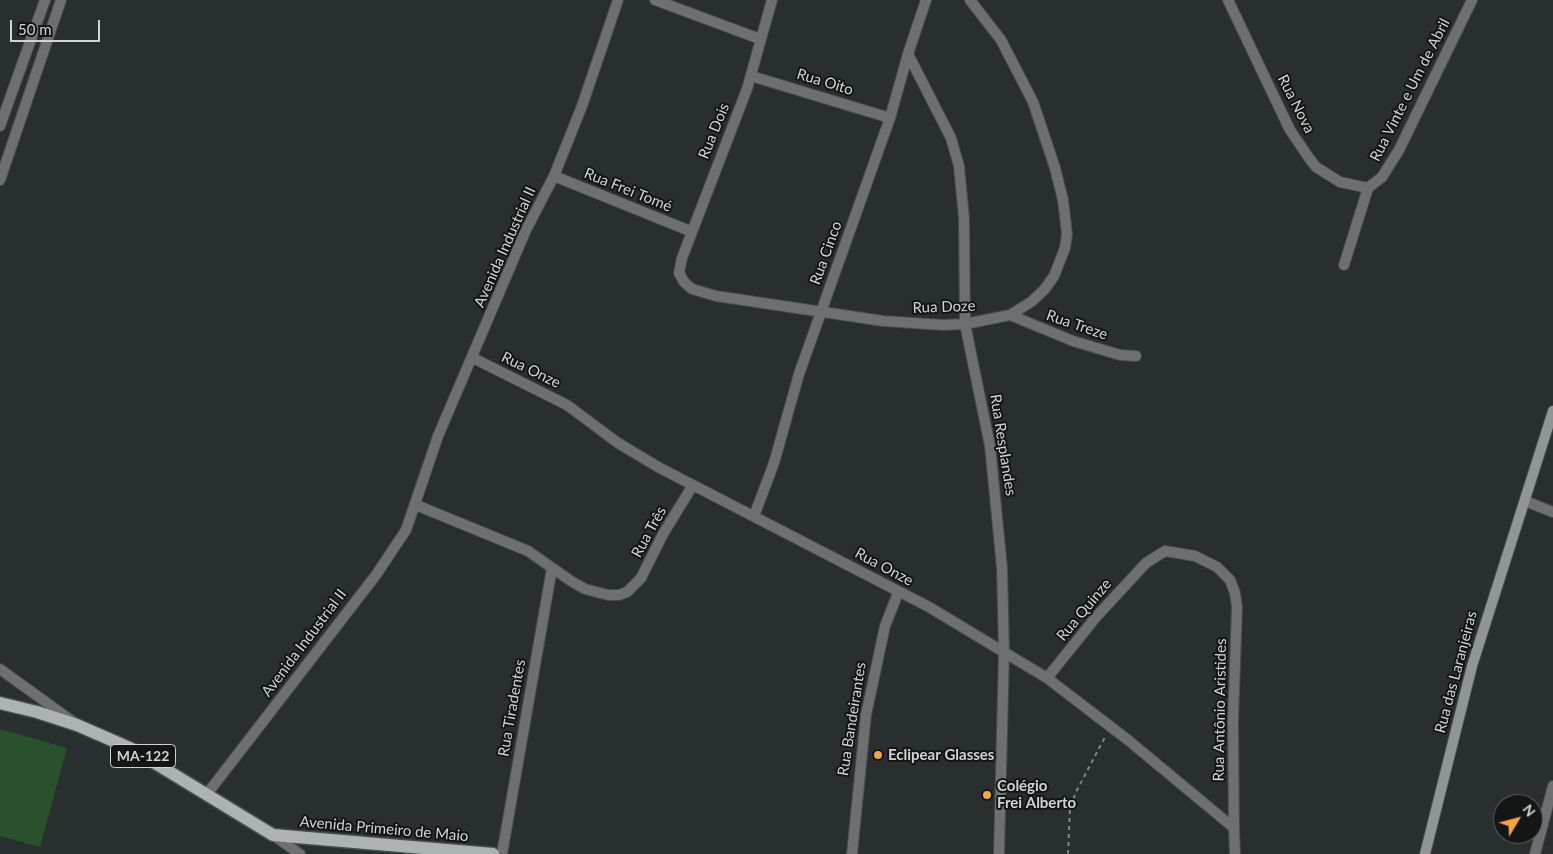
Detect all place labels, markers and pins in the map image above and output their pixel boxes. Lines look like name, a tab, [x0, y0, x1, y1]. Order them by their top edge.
place label: Eclipear Glasses	[888, 746, 994, 764]
marker: Eclipear Glasses	[872, 749, 884, 761]
place label: Colégio Frei Alberto	[997, 777, 1076, 812]
marker: Colégio Frei Alberto	[981, 789, 993, 801]

